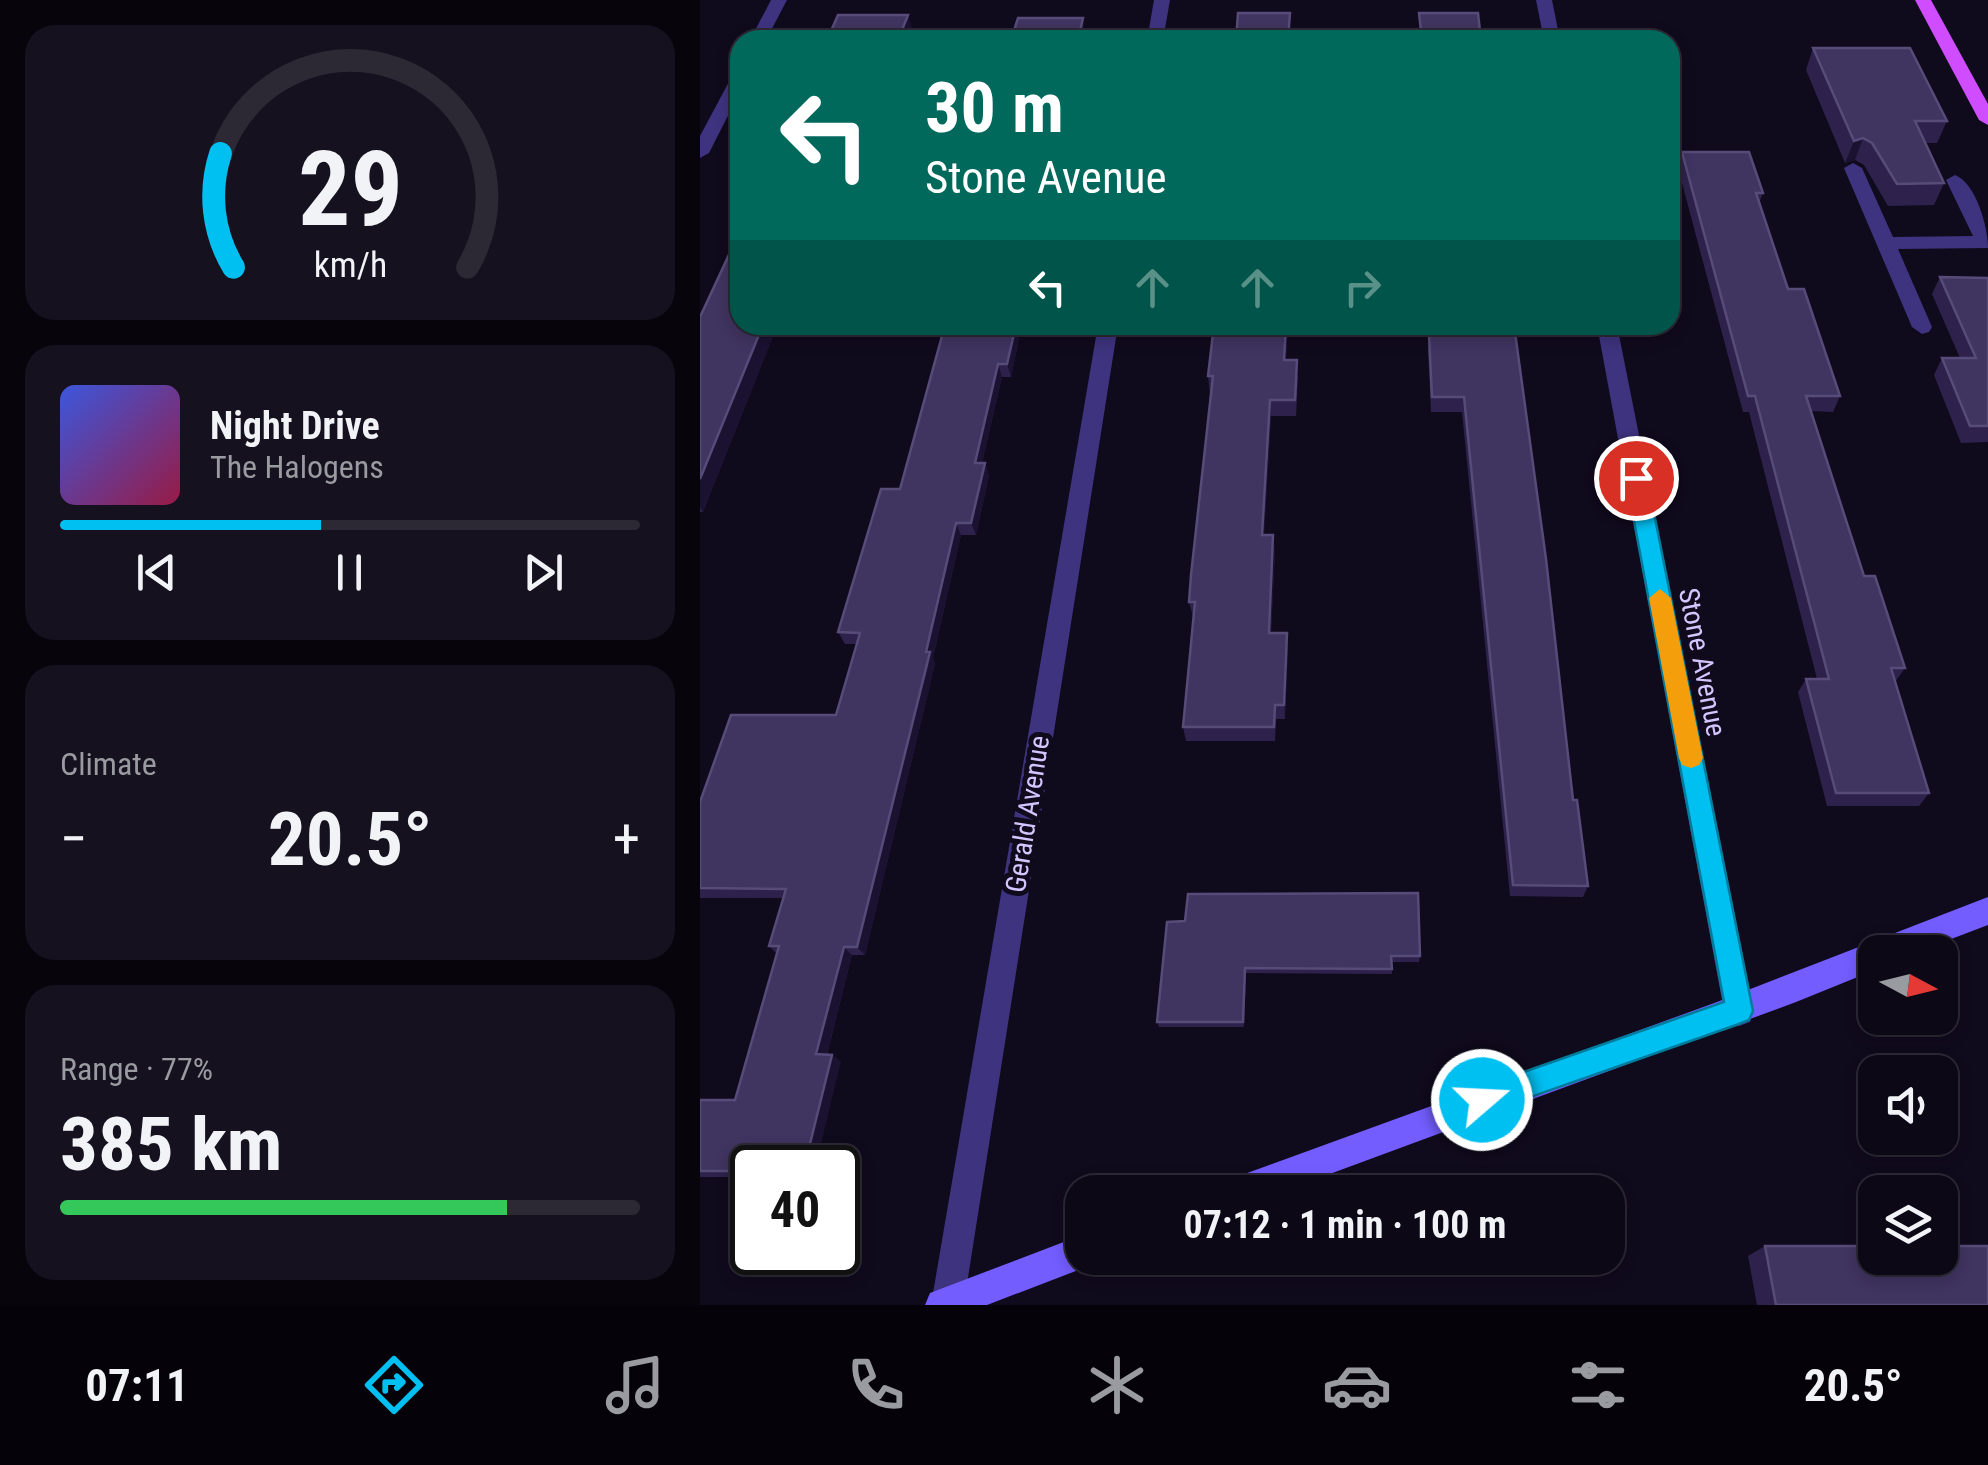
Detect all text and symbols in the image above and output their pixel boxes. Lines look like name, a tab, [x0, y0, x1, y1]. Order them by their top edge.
text: 30 m	[925, 67, 1064, 149]
icon: left	[760, 70, 890, 200]
text: 29	[297, 129, 403, 250]
text: Stone Avenue	[925, 151, 1167, 204]
text: km/h	[313, 244, 387, 286]
icon: left	[1020, 260, 1075, 315]
icon: ahead	[1125, 260, 1180, 315]
icon: ahead	[1230, 260, 1285, 315]
icon: right	[1335, 260, 1390, 315]
text: Night Drive	[210, 404, 380, 448]
pin	[1594, 436, 1679, 521]
text: The Halogens	[210, 448, 384, 486]
icon: arrive	[1609, 451, 1664, 506]
icon: previous	[129, 545, 184, 600]
icon: pause	[322, 545, 377, 600]
icon: next	[516, 545, 571, 600]
street label: Stone Avenue	[1672, 585, 1733, 739]
street label: Gerald Avenue	[999, 733, 1056, 895]
text: Climate	[60, 745, 157, 783]
text: 20.5°	[268, 795, 432, 883]
text: −	[60, 807, 88, 871]
text: +	[613, 807, 640, 871]
north arrow	[1858, 935, 1958, 1035]
map controls	[1858, 935, 1958, 1275]
position arrow	[1430, 1048, 1534, 1152]
text: Range · 77%	[60, 1050, 213, 1088]
button: sound	[1858, 1055, 1958, 1155]
text: 385 km	[60, 1100, 282, 1188]
speed limit sign: 40	[730, 1145, 860, 1275]
button: layers	[1858, 1175, 1958, 1275]
text: 07:12 · 1 min · 100 m	[1184, 1203, 1506, 1247]
icon: directions	[359, 1350, 429, 1420]
icon: music	[600, 1350, 670, 1420]
icon: phone	[841, 1350, 911, 1420]
icon: climate	[1082, 1350, 1152, 1420]
icon: car	[1322, 1350, 1392, 1420]
icon: filters	[1563, 1350, 1633, 1420]
text: 07:11	[85, 1359, 189, 1412]
text: 20.5°	[1804, 1359, 1903, 1412]

